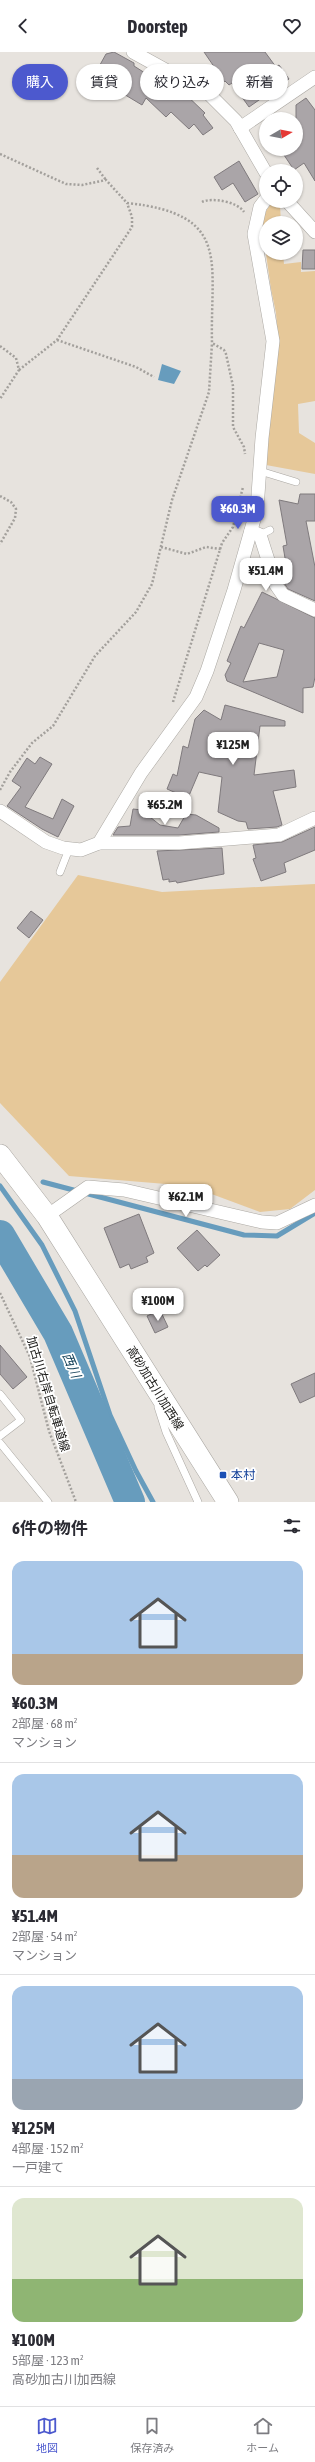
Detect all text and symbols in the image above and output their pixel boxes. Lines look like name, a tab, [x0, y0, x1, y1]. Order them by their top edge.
icon: back	[12, 15, 34, 37]
icon: heart	[281, 15, 303, 37]
text: Doorstep	[127, 16, 188, 37]
chip: 購入	[12, 64, 68, 100]
chip: 賃貸	[76, 64, 132, 100]
chip: 絞り込み	[140, 64, 224, 100]
chip: 新着	[232, 64, 288, 100]
north arrow	[259, 112, 303, 156]
map controls	[259, 112, 303, 260]
button: locate	[259, 164, 303, 208]
button: layers	[259, 216, 303, 260]
pin: ¥60.3M	[205, 496, 271, 530]
text: ¥60.3M	[220, 501, 256, 516]
pin: ¥51.4M	[233, 558, 299, 592]
text: ¥51.4M	[248, 563, 284, 578]
pin: ¥125M	[205, 732, 261, 766]
text: ¥125M	[217, 737, 249, 752]
pin: ¥65.2M	[132, 792, 198, 826]
text: ¥65.2M	[147, 797, 183, 812]
pin: ¥62.1M	[153, 1184, 219, 1218]
text: ¥62.1M	[168, 1189, 204, 1204]
pin: ¥100M	[130, 1288, 186, 1322]
text: ¥100M	[142, 1293, 174, 1308]
street label: 加古川右岸自転車道線	[24, 1335, 72, 1453]
street label: 高砂加古川加西線	[124, 1344, 186, 1432]
water label: 西川	[60, 1350, 84, 1382]
place label: 本村	[231, 1468, 256, 1482]
marker: 本村	[218, 1470, 228, 1480]
icon: filters	[281, 1515, 303, 1537]
text: 6件の物件	[12, 1518, 88, 1538]
icon: home	[122, 1587, 194, 1659]
text: ¥60.3M	[12, 1693, 58, 1713]
text: 2部屋 · 68 m²	[12, 1716, 77, 1731]
text: マンション	[12, 1735, 77, 1750]
icon: home	[122, 1800, 194, 1872]
text: ¥51.4M	[12, 1906, 58, 1926]
text: 2部屋 · 54 m²	[12, 1929, 77, 1944]
text: マンション	[12, 1948, 77, 1963]
icon: home	[122, 2012, 194, 2084]
text: ¥125M	[12, 2118, 55, 2138]
text: 4部屋 · 152 m²	[12, 2141, 84, 2156]
text: 一戸建て	[12, 2160, 64, 2175]
icon: home	[122, 2224, 194, 2296]
text: ¥100M	[12, 2330, 55, 2350]
text: 5部屋 · 123 m²	[12, 2353, 84, 2368]
text: 高砂加古川加西線	[12, 2372, 116, 2387]
tab: 地図	[36, 2415, 58, 2455]
tab: 保存済み	[130, 2415, 174, 2455]
tab: ホーム	[246, 2415, 279, 2455]

